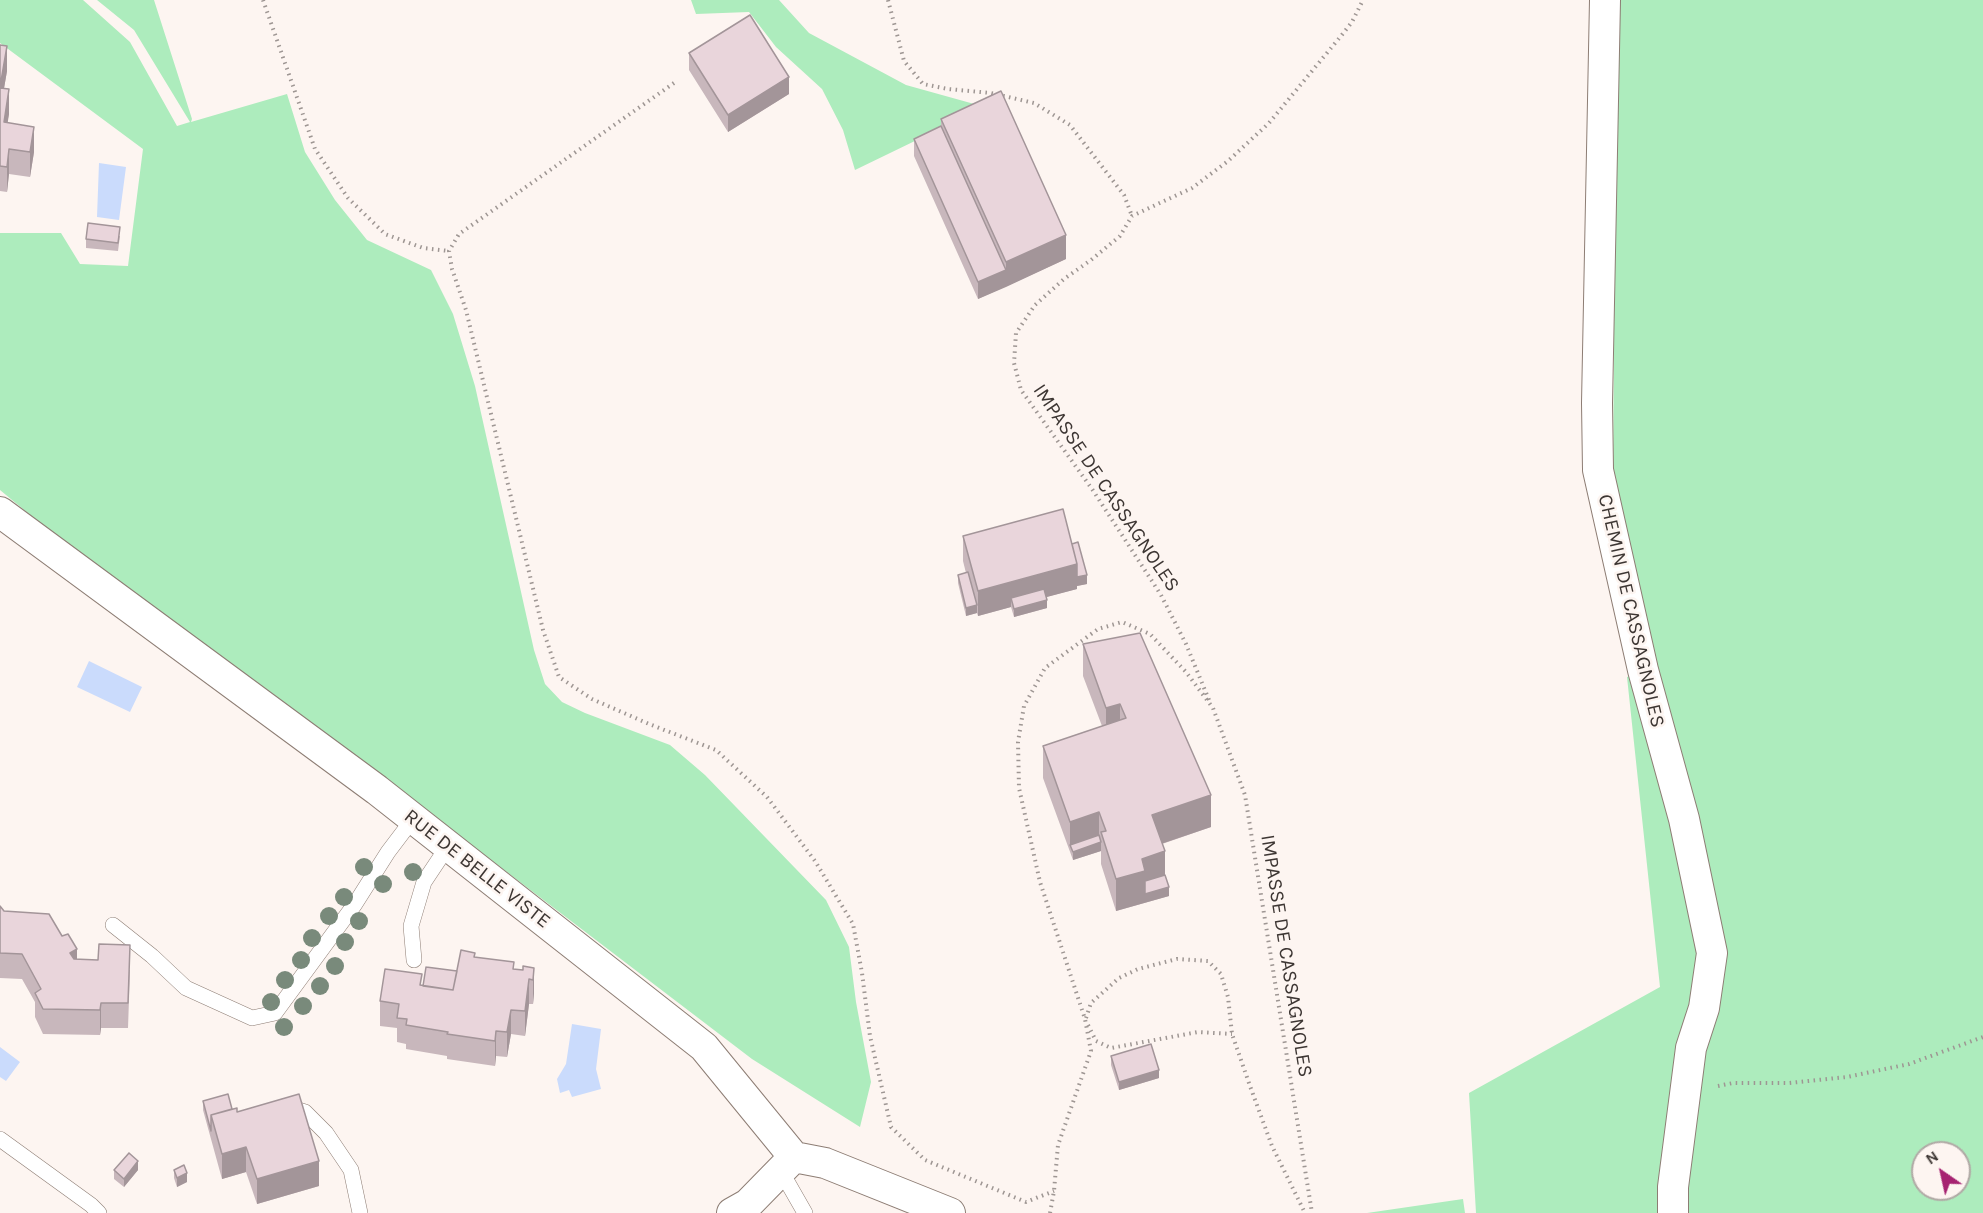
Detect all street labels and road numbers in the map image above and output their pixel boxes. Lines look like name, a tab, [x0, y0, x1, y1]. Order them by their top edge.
street label: IMPASSE DE CASSAGNOLES	[1027, 380, 1185, 596]
street label: CHEMIN DE CASSAGNOLES	[1592, 492, 1670, 730]
street label: RUE DE BELLE VISTE	[399, 804, 555, 934]
street label: IMPASSE DE CASSAGNOLES	[1255, 833, 1317, 1079]

